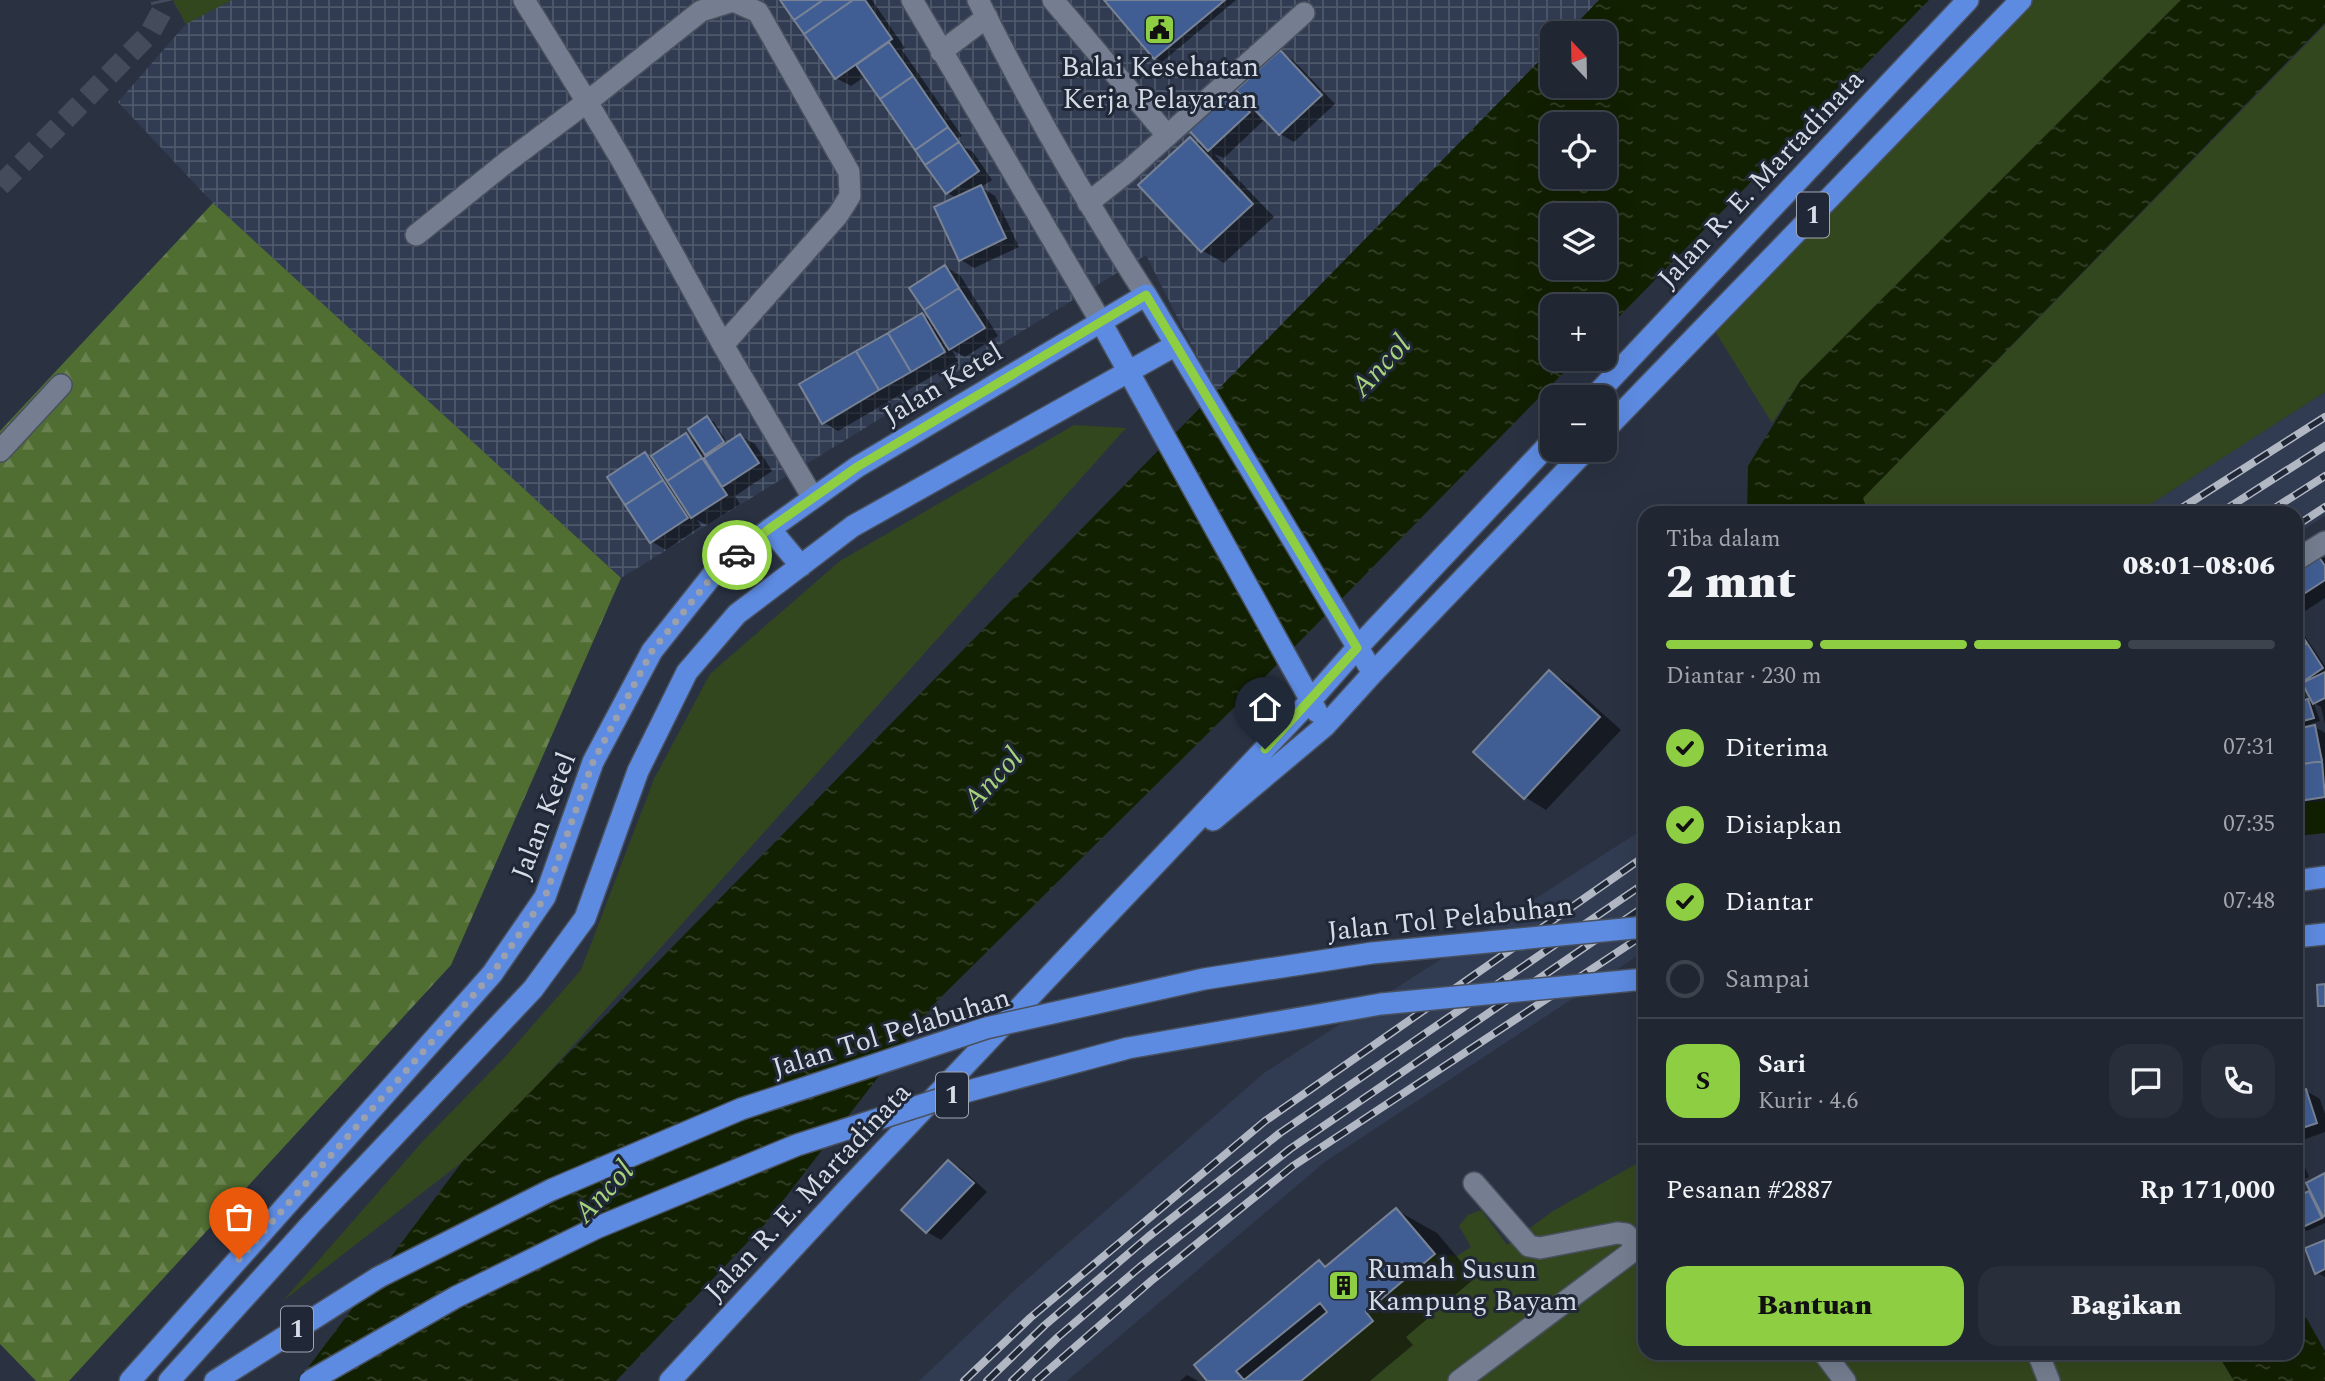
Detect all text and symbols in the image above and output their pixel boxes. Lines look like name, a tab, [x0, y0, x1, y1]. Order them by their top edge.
public building icon: Balai Kesehatan Kerja Pelayaran	[1143, 13, 1177, 47]
north arrow	[1540, 21, 1617, 98]
map controls	[1540, 21, 1617, 462]
place label: Balai Kesehatan Kerja Pelayaran	[1061, 46, 1259, 121]
street label: Jalan R. E. Martadinata	[1647, 59, 1875, 299]
button: locate	[1540, 112, 1617, 189]
road number: 1	[1797, 192, 1829, 238]
button: layers	[1540, 203, 1617, 280]
button: +	[1540, 294, 1617, 371]
water label: Ancol	[1339, 324, 1423, 409]
street label: Jalan Ketel	[875, 331, 1011, 437]
button: −	[1540, 385, 1617, 462]
courier	[702, 520, 772, 590]
text: Tiba dalam	[1666, 522, 1780, 557]
icon: car	[718, 536, 756, 574]
text: 08:01–08:06	[2123, 546, 2275, 586]
text: 2 mnt	[1666, 548, 1796, 618]
text: Diantar · 230 m	[1666, 659, 1821, 694]
pin	[1235, 677, 1295, 749]
icon: home	[1246, 688, 1284, 726]
text: Diterima	[1725, 728, 1828, 768]
icon: check	[1666, 729, 1704, 767]
text: 07:31	[2223, 730, 2275, 765]
water label: Ancol	[951, 737, 1035, 822]
street label: Jalan Ketel	[500, 746, 588, 886]
text: Disiapkan	[1725, 805, 1842, 845]
icon: check	[1666, 806, 1704, 844]
text: 07:35	[2223, 807, 2275, 842]
text: Diantar	[1725, 882, 1813, 922]
icon: check	[1666, 883, 1704, 921]
text: 07:48	[2223, 884, 2275, 919]
street label: Jalan Tol Pelabuhan	[1325, 885, 1575, 953]
text: Sampai	[1725, 959, 1810, 999]
street label: Jalan Tol Pelabuhan	[767, 976, 1015, 1090]
text: Sari	[1758, 1044, 1806, 1084]
button: chat	[2109, 1044, 2183, 1118]
button: phone	[2201, 1044, 2275, 1118]
text: S	[1696, 1061, 1710, 1101]
street label: Jalan R. E. Martadinata	[694, 1072, 922, 1312]
road number: 1	[936, 1072, 968, 1118]
text: Kurir · 4.6	[1758, 1084, 1858, 1119]
water label: Ancol	[562, 1150, 646, 1235]
text: Pesanan #2887	[1666, 1170, 1833, 1210]
text: Rp 171,000	[2140, 1170, 2275, 1210]
pin	[209, 1187, 269, 1259]
icon: bag	[220, 1198, 258, 1236]
place label: Rumah Susun Kampung Bayam	[1367, 1248, 1578, 1323]
button: Bantuan	[1666, 1266, 1964, 1346]
button: Bagikan	[1978, 1266, 2275, 1346]
building icon: Rumah Susun Kampung Bayam	[1327, 1268, 1361, 1302]
road number: 1	[281, 1306, 313, 1352]

